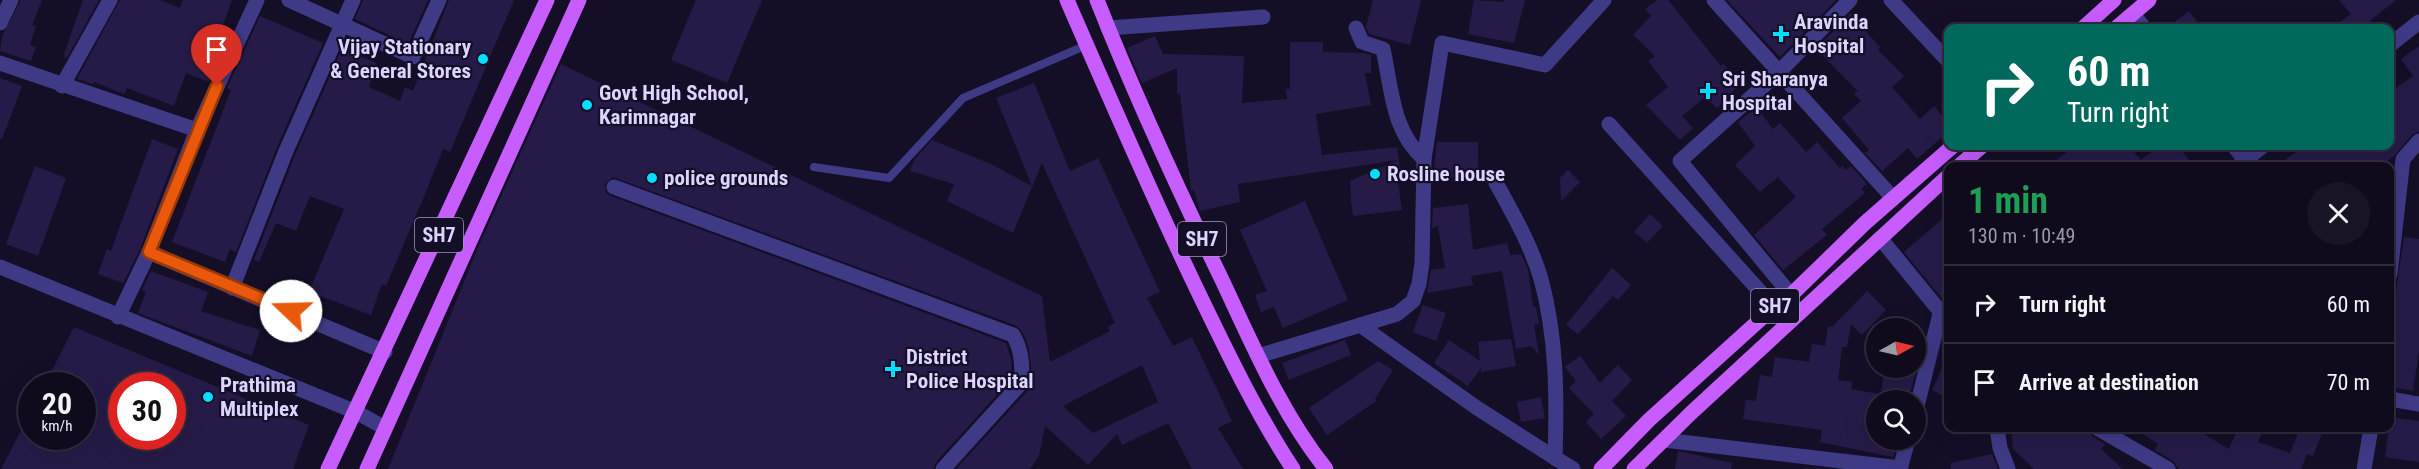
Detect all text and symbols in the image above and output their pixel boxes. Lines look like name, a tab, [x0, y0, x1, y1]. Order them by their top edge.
place label: Aravinda Hospital	[1794, 10, 1868, 58]
pin	[191, 24, 242, 86]
marker: Aravinda Hospital	[1772, 25, 1790, 43]
icon: arrive	[200, 33, 233, 66]
place label: Vijay Stationary & General Stores	[330, 35, 472, 83]
text: 60 m	[2067, 47, 2150, 96]
icon: right	[1968, 48, 2046, 126]
marker: Vijay Stationary & General Stores	[476, 52, 490, 66]
place label: Sri Sharanya Hospital	[1722, 67, 1828, 115]
place label: Govt High School, Karimnagar	[599, 81, 749, 129]
marker: Sri Sharanya Hospital	[1699, 82, 1717, 100]
text: Turn right	[2067, 97, 2169, 129]
marker: Govt High School, Karimnagar	[580, 98, 594, 112]
place label: Rosline house	[1387, 162, 1505, 186]
place label: police grounds	[664, 166, 788, 190]
marker: Rosline house	[1368, 167, 1382, 181]
marker: police grounds	[645, 171, 659, 185]
text: 1 min	[1968, 180, 2048, 222]
button: close	[2307, 182, 2370, 245]
road number: SH7	[415, 218, 463, 252]
road number: SH7	[1178, 222, 1226, 256]
text: 130 m · 10:49	[1968, 224, 2075, 248]
position arrow	[259, 279, 323, 343]
icon: right	[1968, 288, 2001, 321]
road number: SH7	[1751, 289, 1799, 323]
text: Turn right	[2019, 292, 2106, 317]
text: 60 m	[2327, 292, 2370, 317]
north arrow	[1866, 318, 1926, 378]
map controls	[1866, 318, 1926, 450]
place label: District Police Hospital	[906, 345, 1034, 393]
marker: District Police Hospital	[884, 360, 902, 378]
icon: arrive	[1968, 366, 2001, 399]
text: Arrive at destination	[2019, 370, 2199, 395]
text: 70 m	[2327, 370, 2370, 395]
speed limit sign: 30	[108, 372, 186, 450]
place label: Prathima Multiplex	[220, 373, 299, 421]
text: 20	[42, 386, 72, 421]
marker: Prathima Multiplex	[201, 390, 215, 404]
button: search	[1866, 390, 1926, 450]
text: km/h	[42, 417, 72, 435]

